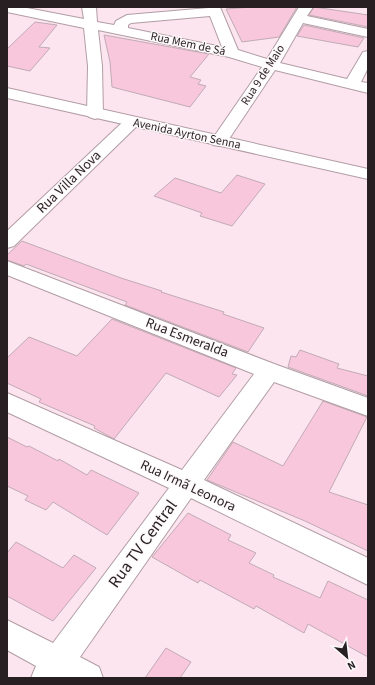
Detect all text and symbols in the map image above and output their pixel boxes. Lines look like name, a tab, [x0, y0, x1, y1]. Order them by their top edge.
street label: Rua Mem de Sá	[149, 28, 227, 60]
street label: Rua 9 de Maio	[237, 41, 289, 109]
street label: Avenida Ayrton Senna	[132, 114, 242, 154]
street label: Rua Villa Nova	[32, 146, 106, 218]
street label: Rua Esmeralda	[143, 313, 231, 363]
street label: Rua Irmã Leonora	[137, 455, 239, 517]
street label: Rua TV Central	[103, 495, 183, 593]
north arrow	[327, 637, 367, 677]
text: N	[345, 657, 358, 674]

